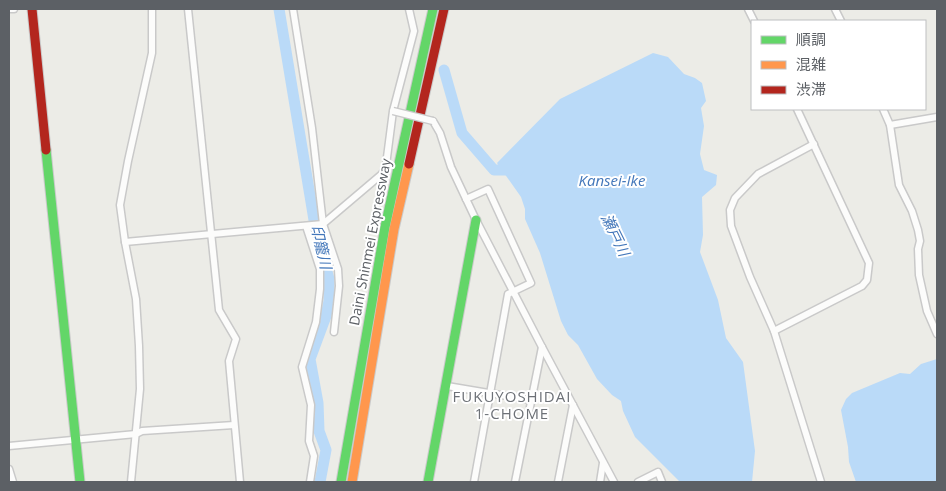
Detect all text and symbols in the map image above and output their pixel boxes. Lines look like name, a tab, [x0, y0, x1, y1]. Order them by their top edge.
legend	[751, 20, 926, 110]
text: 順調	[796, 29, 826, 49]
text: 混雑	[796, 54, 826, 74]
text: 渋滞	[796, 79, 826, 99]
street label: Daini Shinmei Expressway	[344, 156, 395, 327]
water label: Kansei-Ike	[579, 170, 646, 190]
water label: 瀬戸川	[597, 210, 636, 261]
water label: 印籠川	[307, 223, 337, 273]
district label: FUKUYOSHIDAI 1-CHOME	[453, 386, 571, 423]

